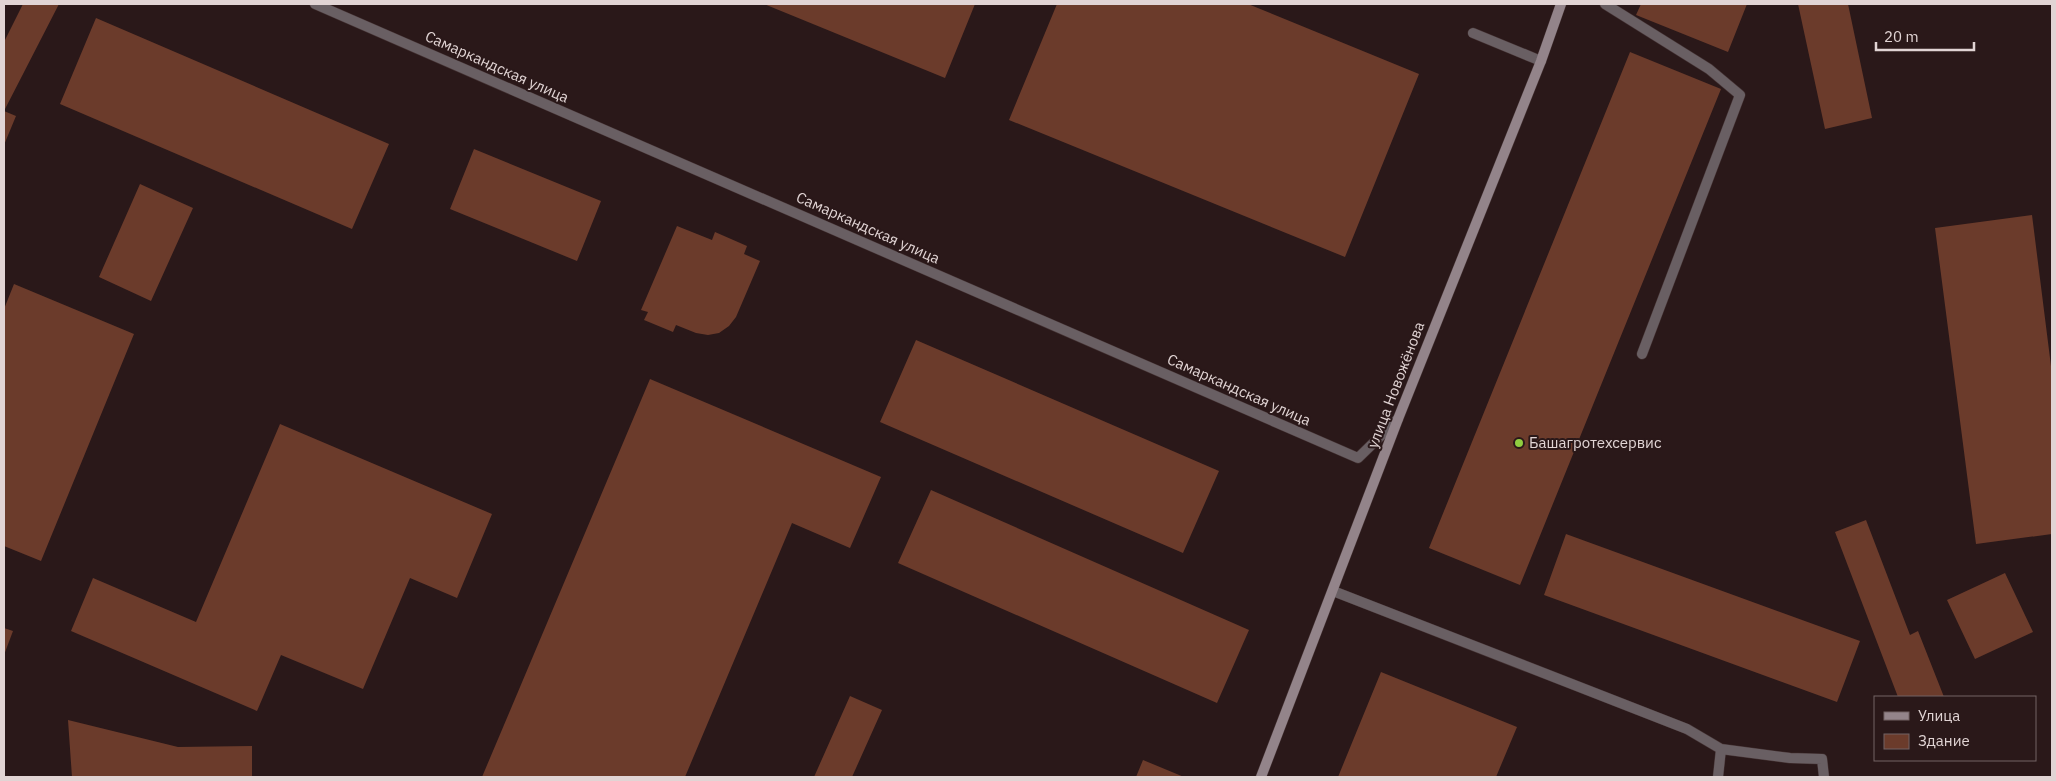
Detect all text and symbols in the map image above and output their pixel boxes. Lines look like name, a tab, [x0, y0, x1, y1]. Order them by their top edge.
scale bar	[1876, 20, 1974, 52]
street label: Самаркандская улица	[422, 26, 572, 107]
text: 20 m	[1884, 27, 1919, 46]
street label: Самаркандская улица	[793, 187, 943, 268]
street label: улица Новожёнова	[1363, 319, 1428, 451]
street label: Самаркандская улица	[1164, 349, 1314, 430]
place label: Башагротехсервис	[1529, 433, 1662, 452]
marker: Башагротехсервис	[1513, 437, 1525, 449]
legend	[1874, 696, 2036, 761]
text: Улица	[1918, 706, 1960, 725]
text: Здание	[1918, 731, 1970, 750]

